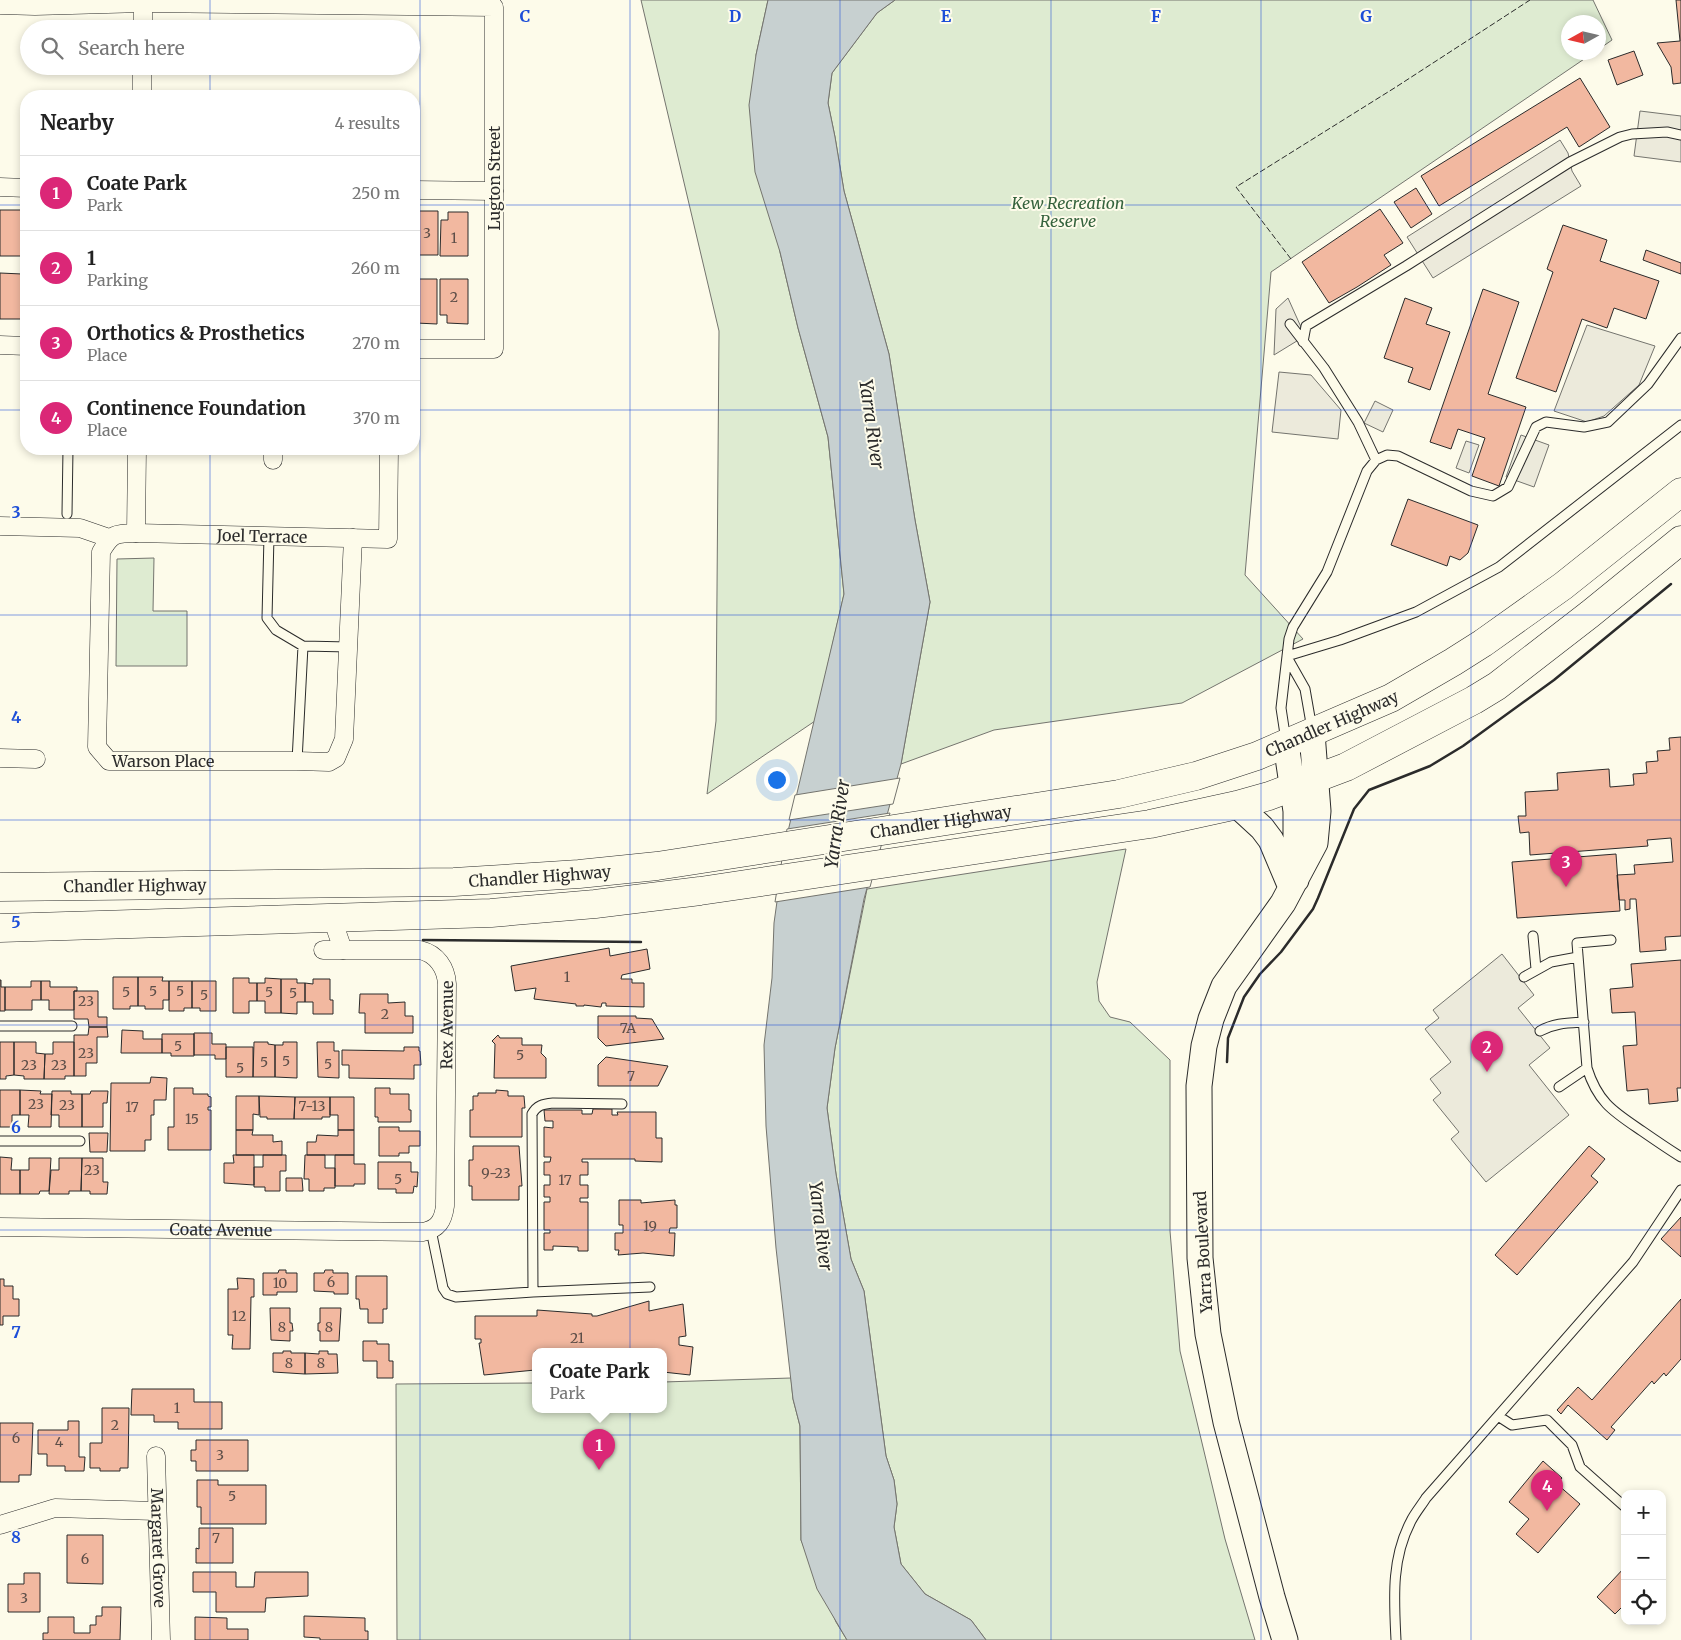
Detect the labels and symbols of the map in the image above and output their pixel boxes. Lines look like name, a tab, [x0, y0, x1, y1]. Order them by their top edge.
text: C	[520, 6, 530, 26]
text: D	[729, 6, 741, 26]
text: E	[941, 6, 952, 26]
text: F	[1151, 6, 1161, 26]
text: G	[1360, 6, 1372, 26]
north arrow	[1561, 15, 1606, 60]
street label: Lugton Street	[484, 125, 504, 230]
park label: Kew Recreation Reserve	[1011, 193, 1124, 231]
house number: 3	[423, 224, 431, 242]
house number: 1	[451, 229, 457, 247]
house number: 2	[450, 288, 458, 306]
water label: Yarra River	[854, 378, 890, 471]
text: 3	[11, 502, 21, 522]
street label: Joel Terrace	[215, 525, 308, 547]
street label: Chandler Highway	[1262, 686, 1403, 761]
text: 4	[11, 707, 21, 727]
street label: Warson Place	[111, 751, 214, 771]
your location	[764, 767, 790, 793]
water label: Yarra River	[819, 777, 855, 870]
street label: Chandler Highway	[869, 801, 1014, 843]
pin: 3	[1550, 846, 1582, 887]
street label: Chandler Highway	[468, 861, 613, 891]
street label: Chandler Highway	[63, 875, 207, 896]
text: 5	[11, 912, 21, 932]
house number: 1	[564, 968, 570, 986]
street label: Rex Avenue	[436, 981, 457, 1070]
house number: 5	[149, 982, 157, 1000]
house number: 5	[176, 982, 184, 1000]
house number: 5	[122, 983, 130, 1001]
house number: 5	[265, 983, 273, 1001]
house number: 5	[289, 984, 297, 1002]
house number: 5	[200, 986, 208, 1004]
house number: 23	[78, 992, 94, 1010]
house number: 2	[381, 1005, 389, 1023]
house number: 7A	[620, 1019, 636, 1037]
pin: 2	[1471, 1031, 1503, 1072]
house number: 5	[174, 1037, 182, 1055]
house number: 23	[78, 1044, 94, 1062]
house number: 5	[516, 1046, 524, 1064]
house number: 5	[282, 1052, 290, 1070]
house number: 5	[260, 1053, 268, 1071]
house number: 5	[324, 1055, 332, 1073]
house number: 23	[21, 1056, 37, 1074]
house number: 23	[51, 1056, 67, 1074]
house number: 5	[236, 1059, 244, 1077]
house number: 7	[627, 1067, 635, 1085]
house number: 23	[28, 1095, 44, 1113]
house number: 23	[59, 1096, 75, 1114]
house number: 7-13	[299, 1097, 325, 1115]
house number: 17	[125, 1098, 139, 1116]
house number: 15	[185, 1110, 199, 1128]
text: 6	[11, 1117, 21, 1137]
house number: 23	[84, 1161, 100, 1179]
house number: 9-23	[481, 1164, 511, 1182]
house number: 5	[394, 1170, 402, 1188]
house number: 17	[558, 1171, 572, 1189]
water label: Yarra River	[804, 1180, 838, 1273]
street label: Yarra Boulevard	[1190, 1190, 1216, 1315]
house number: 19	[643, 1217, 657, 1235]
street label: Coate Avenue	[170, 1219, 272, 1240]
house number: 6	[327, 1273, 335, 1291]
house number: 10	[273, 1274, 287, 1292]
house number: 12	[232, 1307, 246, 1325]
house number: 8	[278, 1318, 286, 1336]
house number: 8	[325, 1318, 333, 1336]
text: 7	[11, 1322, 21, 1342]
house number: 21	[570, 1329, 584, 1347]
house number: 8	[285, 1354, 293, 1372]
house number: 8	[317, 1354, 325, 1372]
house number: 1	[174, 1399, 180, 1417]
house number: 2	[111, 1416, 119, 1434]
house number: 6	[12, 1429, 20, 1447]
pin: 1	[583, 1429, 615, 1470]
house number: 4	[55, 1433, 64, 1451]
house number: 3	[216, 1446, 224, 1464]
pin: 4	[1531, 1470, 1563, 1511]
house number: 5	[228, 1487, 236, 1505]
street label: Margaret Grove	[147, 1488, 170, 1608]
text: 8	[11, 1527, 21, 1547]
house number: 7	[212, 1529, 220, 1547]
house number: 6	[81, 1550, 89, 1568]
house number: 3	[20, 1589, 28, 1607]

